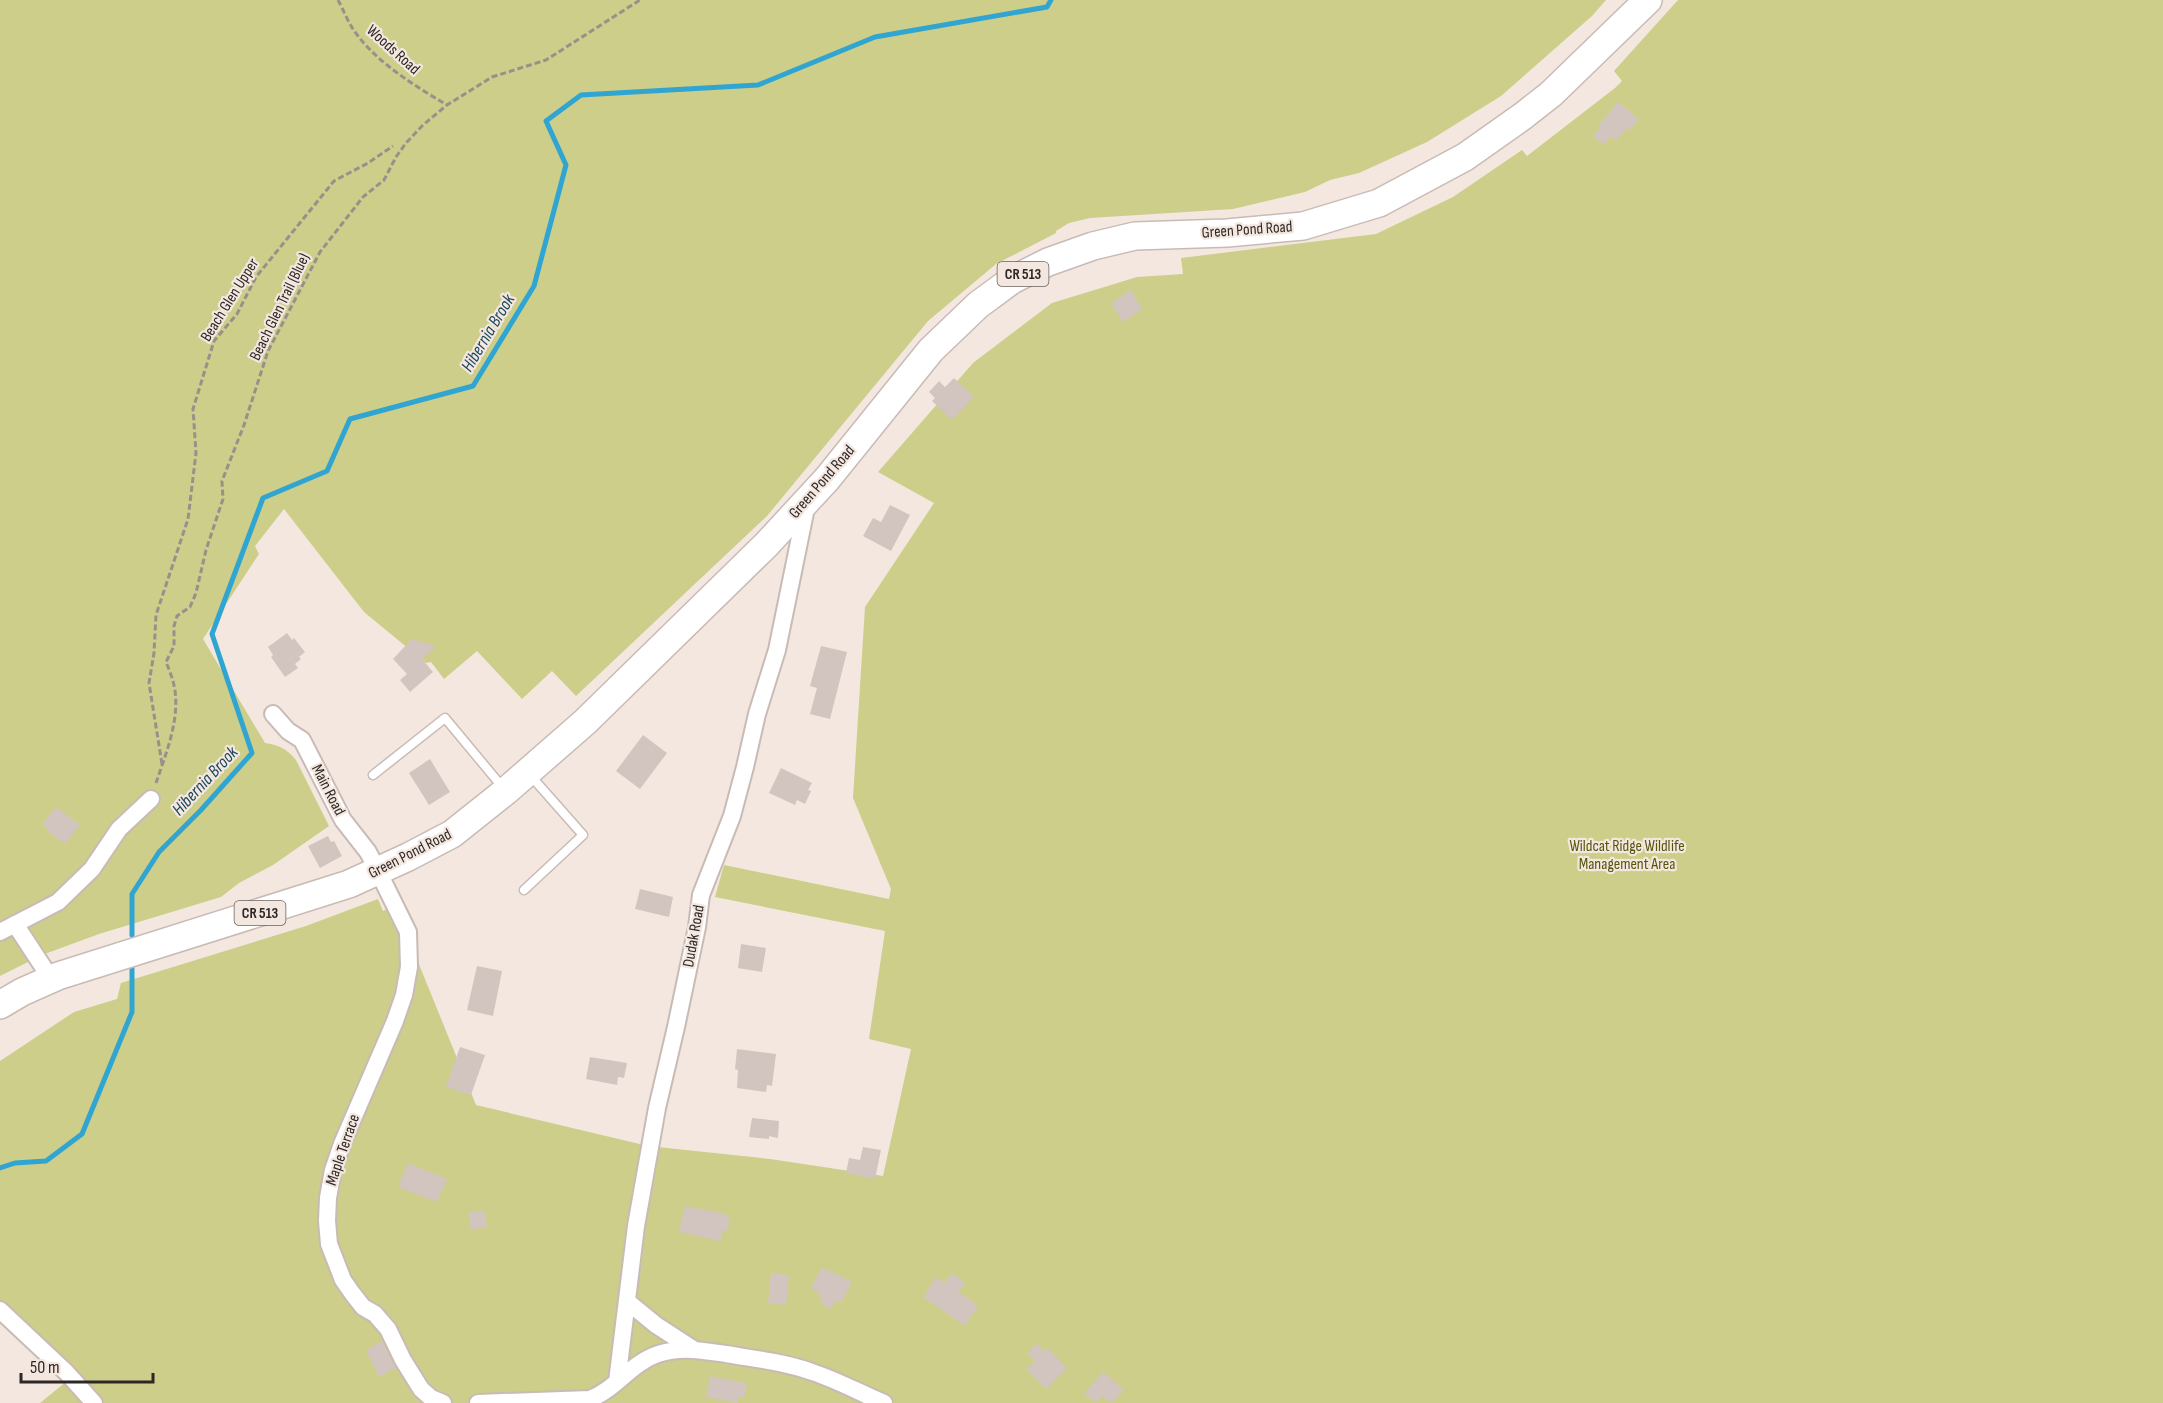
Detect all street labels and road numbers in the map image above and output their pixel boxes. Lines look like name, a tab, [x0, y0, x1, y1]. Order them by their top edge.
street label: Woods Road	[362, 21, 424, 79]
street label: Green Pond Road	[1201, 217, 1293, 243]
street label: Beach Glen Trail (Blue)	[246, 250, 314, 364]
street label: Beach Glen Upper	[197, 255, 263, 345]
road number: CR 513	[998, 262, 1048, 286]
street label: Green Pond Road	[785, 442, 859, 522]
street label: Main Road	[307, 761, 349, 819]
street label: Green Pond Road	[365, 825, 455, 883]
road number: CR 513	[234, 901, 286, 925]
street label: Dudak Road	[679, 903, 709, 969]
street label: Maple Terrace	[322, 1112, 364, 1188]

